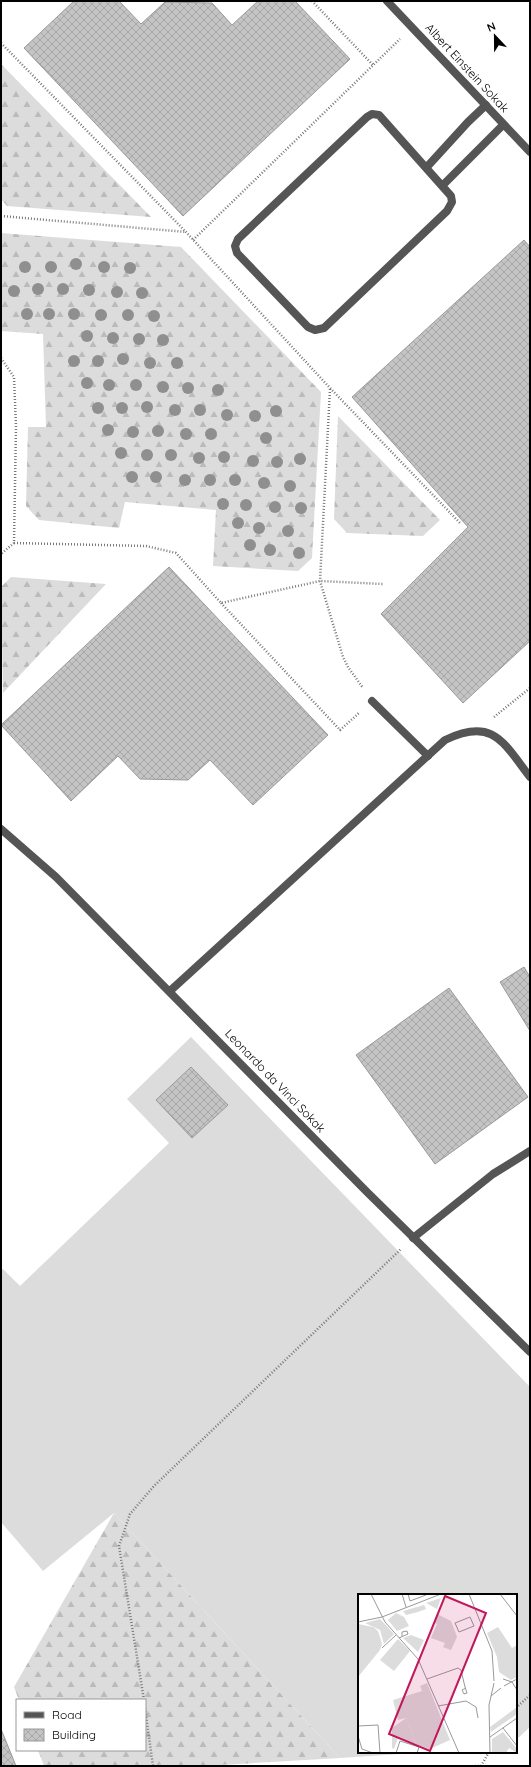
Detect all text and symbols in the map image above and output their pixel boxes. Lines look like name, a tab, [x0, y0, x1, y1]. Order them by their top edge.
north arrow	[475, 16, 515, 56]
text: N	[485, 19, 498, 35]
street label: Albert Einstein Sokak	[422, 20, 512, 115]
street label: Leonardo da Vinci Sokak	[222, 1026, 329, 1136]
inset map	[358, 1594, 517, 1753]
legend	[16, 1699, 146, 1751]
text: Road	[52, 1707, 82, 1722]
text: Building	[52, 1727, 96, 1742]

